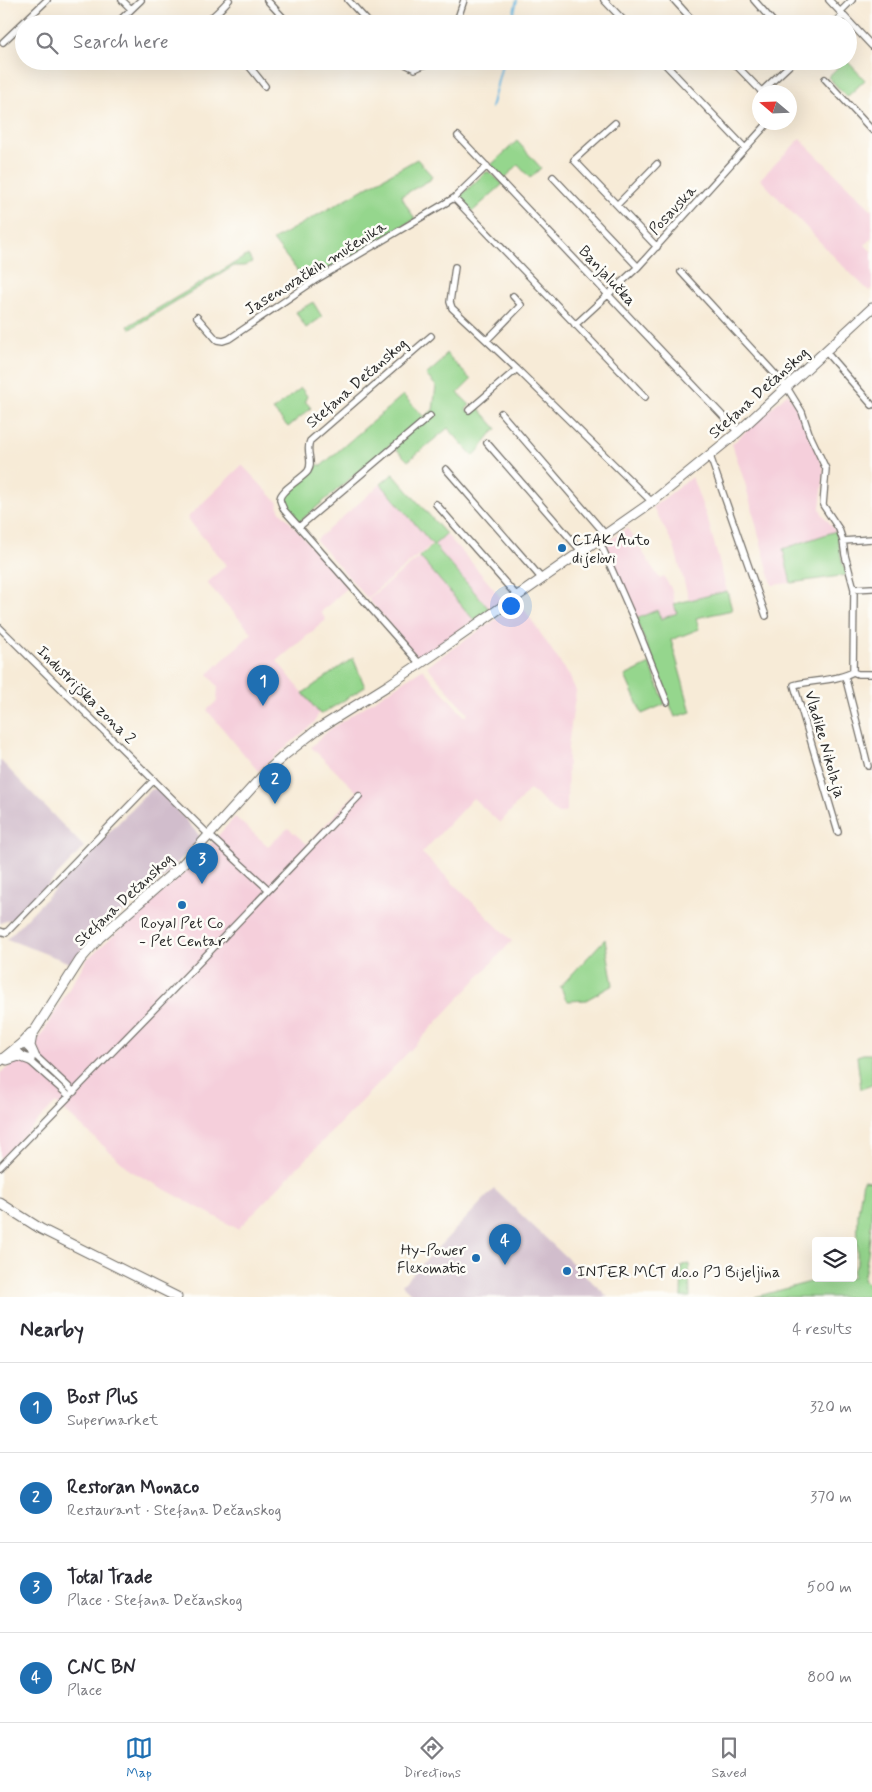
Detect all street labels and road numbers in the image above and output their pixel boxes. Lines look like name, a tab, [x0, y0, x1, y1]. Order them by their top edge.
street label: Posavska	[645, 180, 702, 239]
street label: Jasenovačkih mučenika	[241, 216, 391, 320]
street label: Banjalučka	[573, 241, 640, 311]
street label: Stefana Dečanskog	[302, 333, 412, 433]
street label: Stefana Dečanskog	[704, 343, 814, 444]
street label: Industrijska zona 2	[32, 641, 140, 749]
street label: Vladike Nikolaja	[799, 688, 850, 801]
street label: Stefana Dečanskog	[70, 849, 178, 951]

